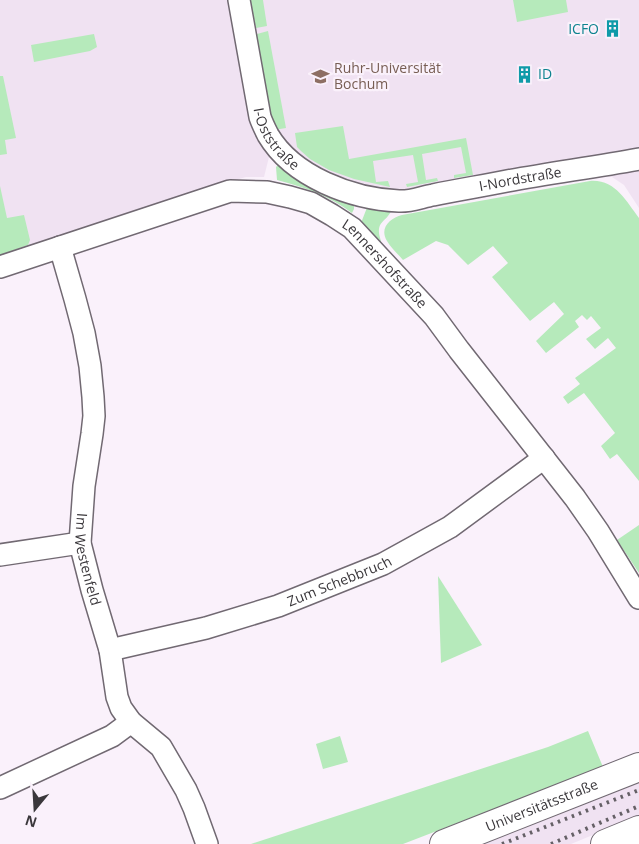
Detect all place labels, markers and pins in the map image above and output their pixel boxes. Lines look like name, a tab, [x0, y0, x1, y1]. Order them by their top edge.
place label: ICFO	[568, 19, 599, 38]
building icon: ICFO	[603, 19, 623, 39]
place label: Ruhr-Universität Bochum	[334, 58, 441, 93]
building icon: ID	[514, 64, 534, 84]
place label: ID	[538, 64, 552, 83]
school or university icon: Ruhr-Universität Bochum	[310, 66, 330, 86]

